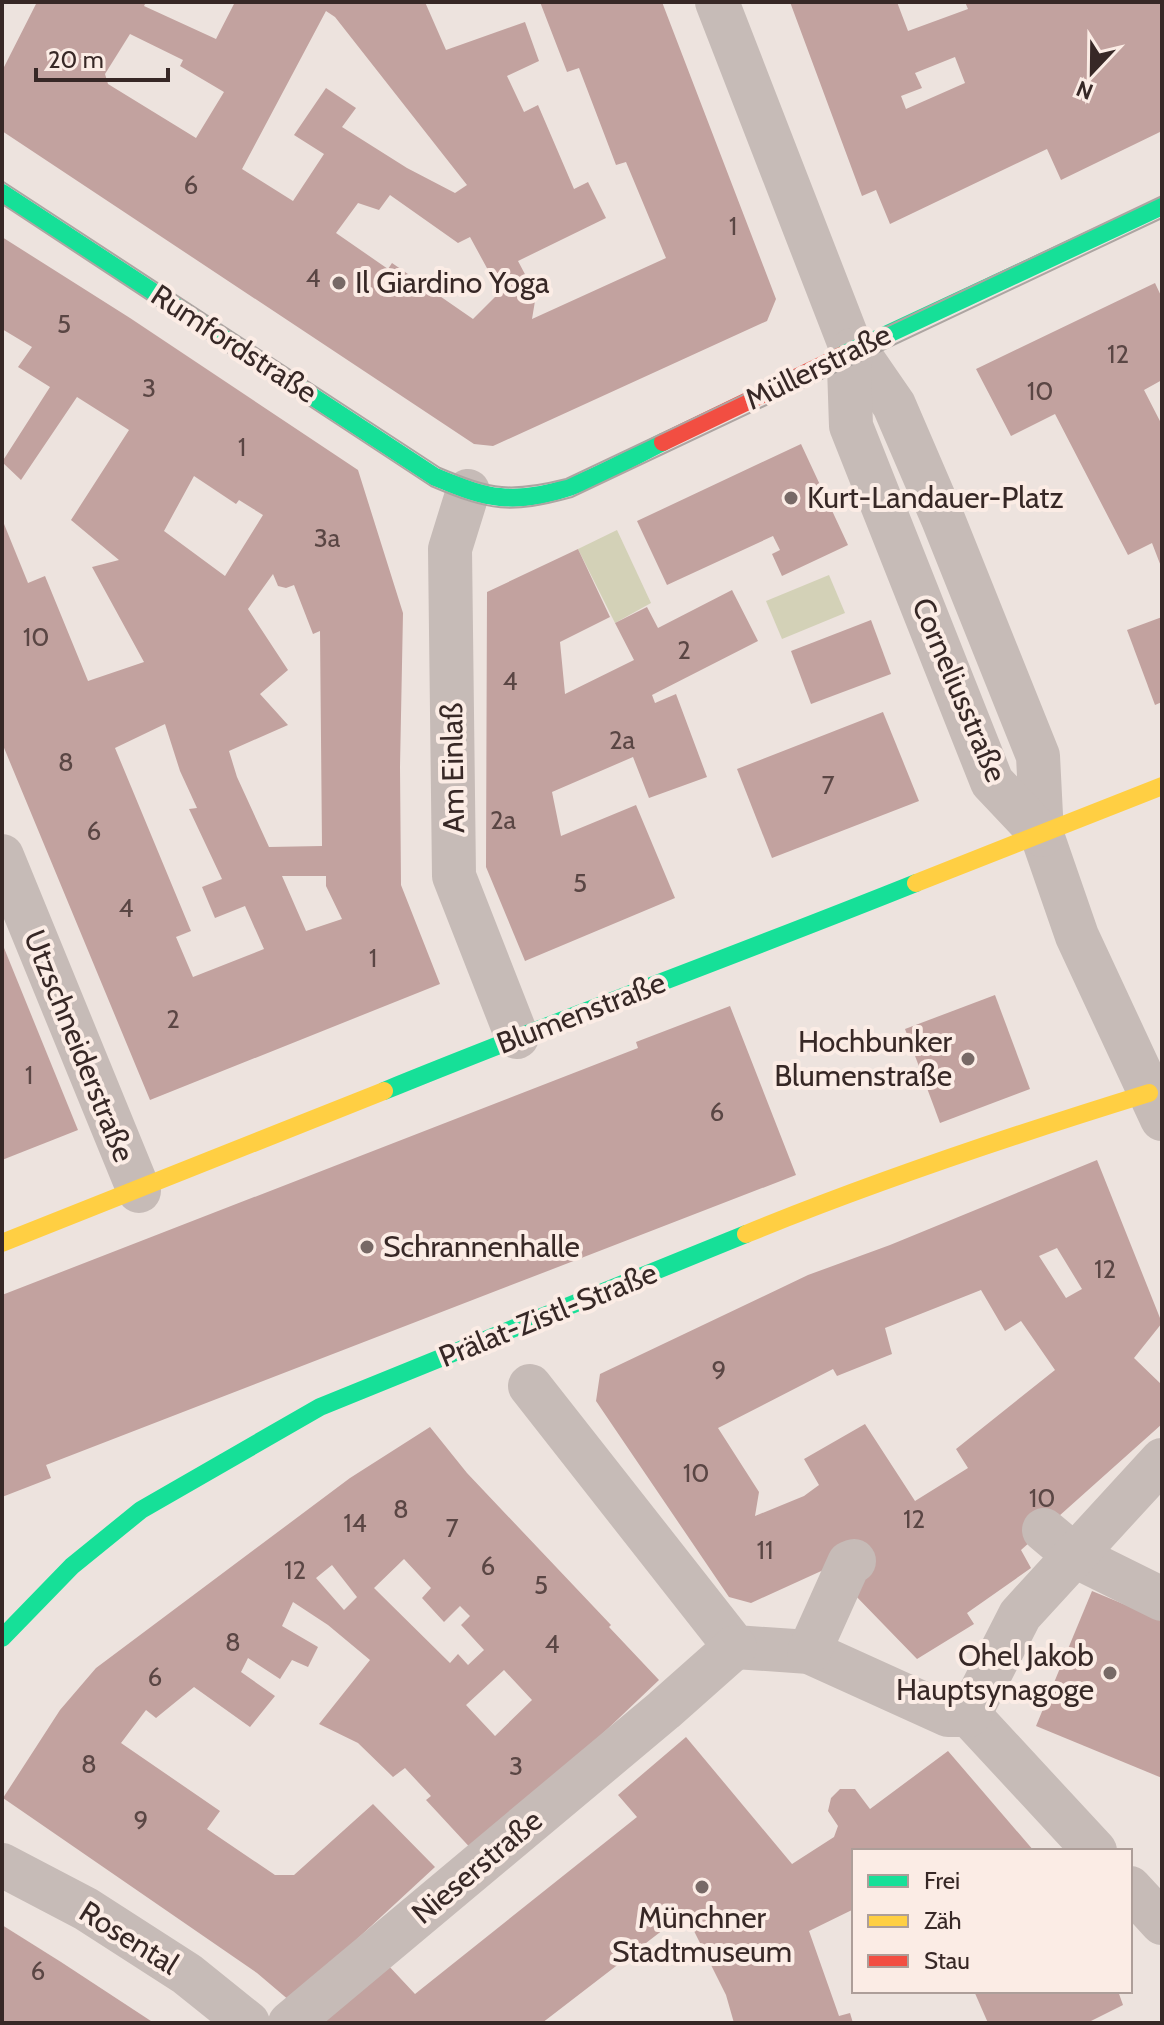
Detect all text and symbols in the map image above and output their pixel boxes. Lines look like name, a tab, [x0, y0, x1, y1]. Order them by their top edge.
scale bar	[36, 32, 168, 82]
north arrow	[1052, 32, 1132, 112]
text: 20 m	[48, 45, 104, 74]
text: N	[1072, 75, 1097, 106]
house number: 6	[184, 169, 198, 201]
house number: 1	[729, 210, 737, 242]
house number: 4	[305, 262, 321, 294]
place label: Il Giardino Yoga	[355, 264, 550, 301]
marker: Il Giardino Yoga	[330, 274, 348, 292]
street label: Rumfordstraße	[144, 276, 324, 411]
house number: 5	[57, 308, 71, 340]
street label: Müllerstraße	[739, 315, 897, 418]
house number: 12	[1107, 338, 1129, 370]
house number: 3	[142, 372, 156, 404]
house number: 10	[1027, 375, 1053, 407]
house number: 1	[238, 431, 246, 463]
place label: Kurt-Landauer-Platz	[807, 479, 1064, 516]
marker: Kurt-Landauer-Platz	[782, 489, 800, 507]
house number: 3a	[314, 522, 341, 554]
street label: Corneliusstraße	[904, 592, 1015, 787]
house number: 10	[23, 621, 49, 653]
house number: 2	[677, 634, 691, 666]
house number: 4	[502, 665, 518, 697]
street label: Am Einlaß	[433, 702, 472, 834]
house number: 2a	[609, 724, 636, 756]
house number: 8	[58, 746, 74, 778]
house number: 7	[821, 769, 835, 801]
house number: 2a	[490, 804, 517, 836]
house number: 6	[87, 815, 101, 847]
house number: 5	[573, 867, 587, 899]
house number: 4	[118, 892, 134, 924]
street label: Utzschneiderstraße	[16, 924, 143, 1167]
house number: 1	[369, 942, 377, 974]
street label: Blumenstraße	[491, 963, 670, 1062]
house number: 2	[166, 1003, 180, 1035]
place label: Hochbunker Blumenstraße	[774, 1023, 953, 1094]
marker: Hochbunker Blumenstraße	[959, 1050, 977, 1068]
house number: 1	[25, 1059, 33, 1091]
house number: 6	[710, 1096, 724, 1128]
place label: Schrannenhalle	[383, 1228, 580, 1265]
marker: Schrannenhalle	[358, 1238, 376, 1256]
house number: 12	[1094, 1253, 1116, 1285]
street label: Prälat-Zistl-Straße	[433, 1254, 662, 1375]
house number: 9	[712, 1354, 726, 1386]
house number: 10	[683, 1457, 709, 1489]
house number: 10	[1029, 1482, 1055, 1514]
house number: 8	[393, 1493, 409, 1525]
house number: 12	[903, 1503, 925, 1535]
house number: 14	[343, 1507, 367, 1539]
house number: 7	[445, 1512, 459, 1544]
house number: 11	[757, 1534, 773, 1566]
house number: 6	[481, 1550, 495, 1582]
house number: 12	[284, 1554, 306, 1586]
house number: 5	[534, 1569, 548, 1601]
house number: 8	[225, 1626, 241, 1658]
house number: 4	[544, 1628, 560, 1660]
place label: Ohel Jakob Hauptsynagoge	[896, 1637, 1094, 1708]
house number: 6	[148, 1661, 162, 1693]
marker: Ohel Jakob Hauptsynagoge	[1101, 1664, 1119, 1682]
house number: 8	[81, 1748, 97, 1780]
house number: 3	[509, 1750, 523, 1782]
street label: Nieserstraße	[404, 1801, 549, 1932]
house number: 9	[134, 1804, 148, 1836]
legend	[852, 1849, 1132, 1993]
text: Frei	[924, 1866, 960, 1895]
marker: Münchner Stadtmuseum	[693, 1878, 711, 1896]
street label: Rosental	[73, 1893, 186, 1982]
place label: Münchner Stadtmuseum	[612, 1899, 792, 1970]
text: Zäh	[924, 1906, 961, 1935]
text: Stau	[924, 1946, 970, 1975]
house number: 6	[31, 1955, 45, 1987]

